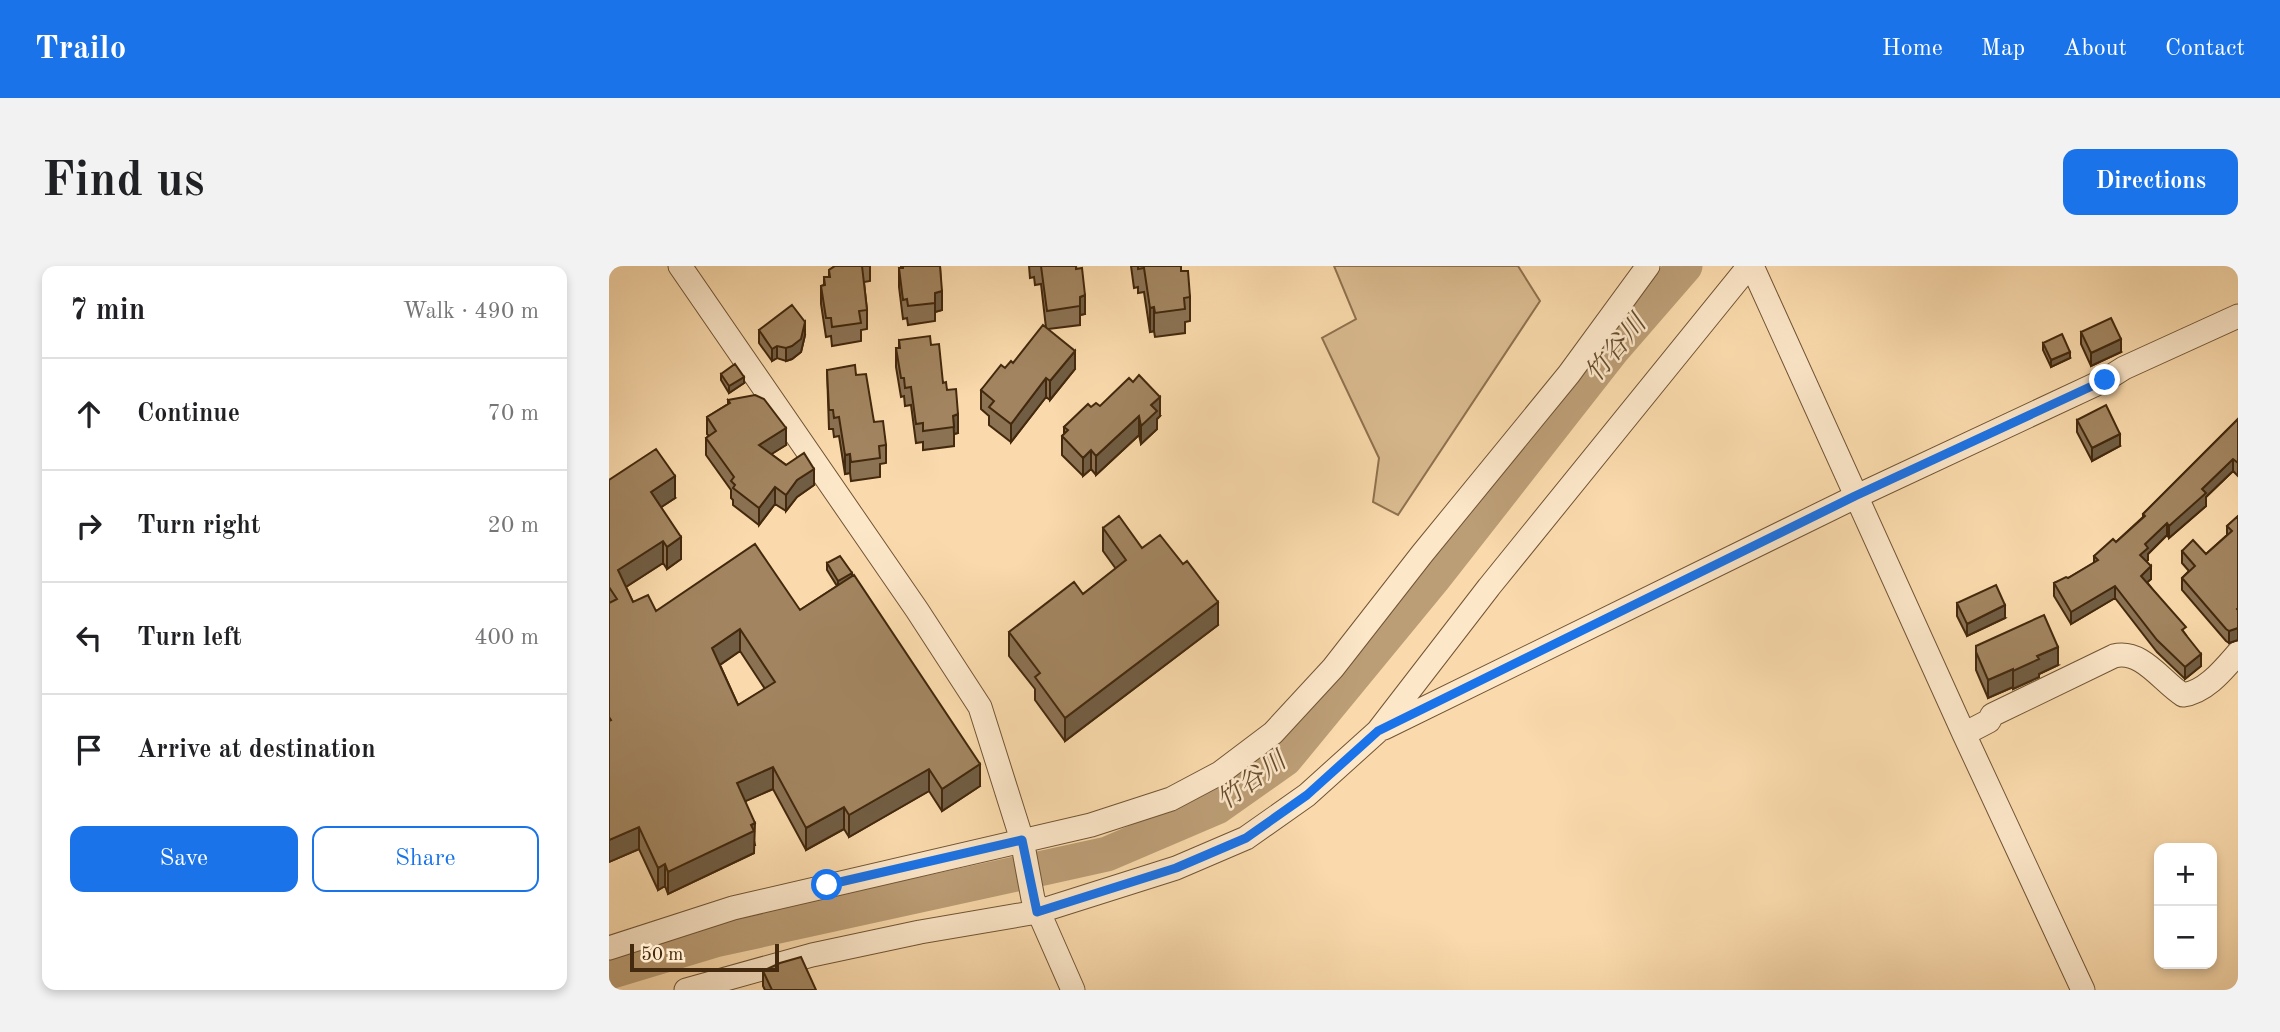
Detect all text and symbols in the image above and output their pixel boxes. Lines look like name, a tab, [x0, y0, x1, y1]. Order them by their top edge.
text: Trailo	[35, 33, 126, 66]
text: Home	[1882, 37, 1943, 61]
text: Map	[1981, 37, 2025, 61]
text: About	[2063, 37, 2127, 61]
text: Contact	[2165, 37, 2245, 61]
button: Directions	[2063, 149, 2238, 215]
text: Find us	[42, 158, 205, 207]
text: 7 min	[70, 296, 145, 326]
text: Walk · 490 m	[403, 300, 539, 323]
water label: 竹谷川	[1580, 307, 1653, 388]
route end	[2089, 364, 2120, 395]
icon: ahead	[70, 395, 108, 433]
text: Continue	[137, 401, 240, 427]
text: 70 m	[488, 402, 539, 425]
icon: right	[70, 507, 108, 545]
text: Turn right	[137, 513, 260, 539]
text: 20 m	[488, 514, 539, 537]
icon: left	[70, 619, 108, 657]
text: Turn left	[137, 625, 242, 651]
text: 400 m	[474, 626, 539, 649]
icon: arrive	[70, 731, 108, 769]
text: Arrive at destination	[137, 737, 376, 763]
water label: 竹谷川	[1212, 745, 1294, 815]
button: Save	[70, 826, 298, 892]
button: Share	[312, 826, 539, 892]
map controls	[2154, 843, 2217, 969]
button: +	[2154, 843, 2217, 906]
route start	[811, 869, 842, 900]
button: −	[2154, 906, 2217, 969]
scale bar	[630, 941, 779, 973]
text: 50 m	[641, 946, 683, 965]

